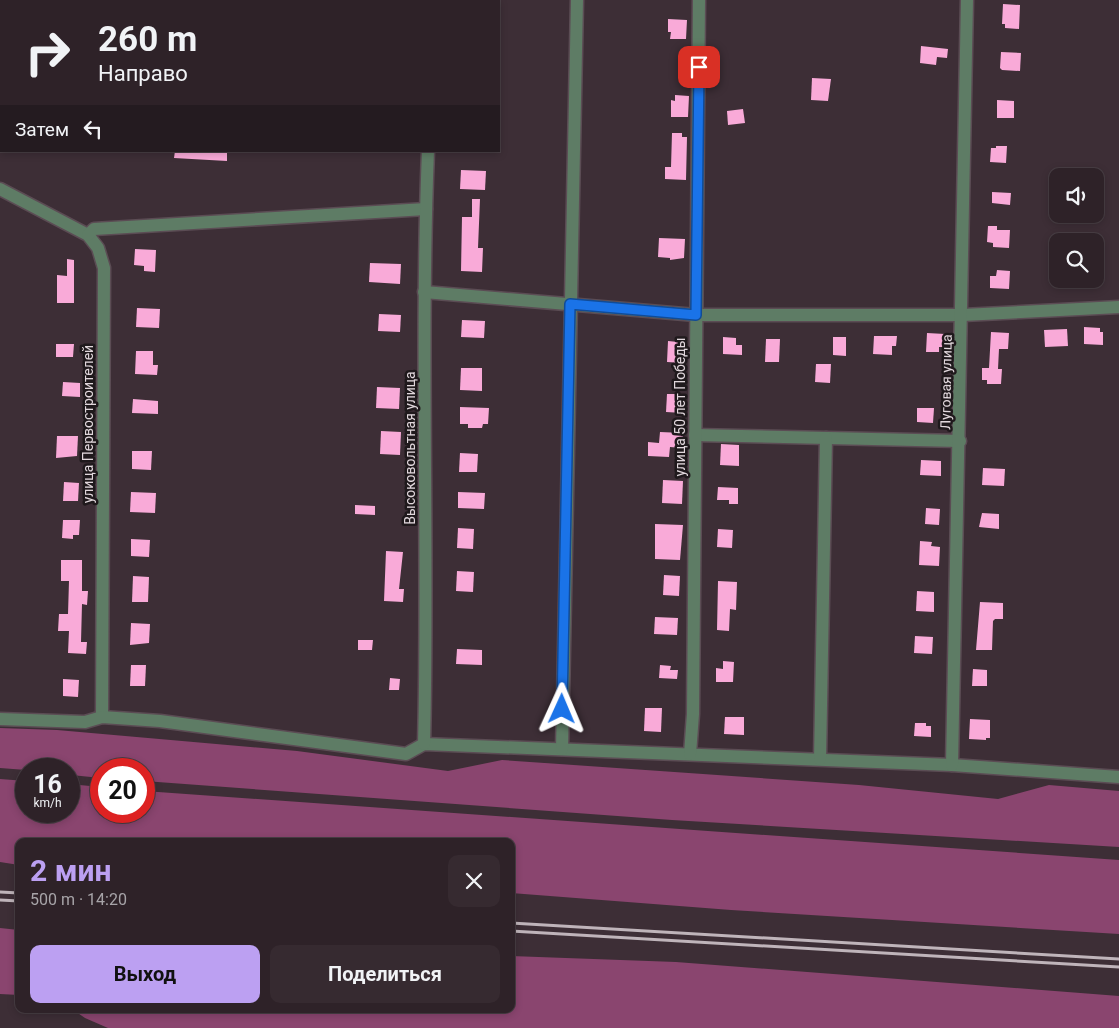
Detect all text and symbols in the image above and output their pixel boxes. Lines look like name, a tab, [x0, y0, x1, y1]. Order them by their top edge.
text: 260 m	[98, 19, 197, 60]
icon: right	[15, 20, 80, 85]
pin	[678, 46, 720, 88]
icon: arrive	[685, 53, 713, 81]
text: Направо	[98, 61, 188, 86]
icon: left	[79, 115, 107, 143]
text: Затем	[15, 118, 69, 141]
map controls	[1049, 168, 1104, 288]
button: sound	[1049, 168, 1104, 223]
button: search	[1049, 233, 1104, 288]
street label: Луговая улица	[937, 334, 955, 430]
street label: улица 50 лет Победы	[672, 337, 688, 477]
street label: улица Первостроителей	[80, 345, 96, 503]
street label: Высоковольтная улица	[402, 371, 418, 525]
position arrow	[535, 682, 587, 734]
speed limit sign: 20	[90, 758, 155, 823]
text: 16	[33, 770, 62, 799]
text: km/h	[33, 796, 62, 810]
text: 2 мин	[30, 853, 111, 888]
button: close	[448, 855, 500, 907]
text: 500 m · 14:20	[30, 890, 127, 909]
button: Выход	[30, 945, 260, 1003]
button: Поделиться	[270, 945, 500, 1003]

